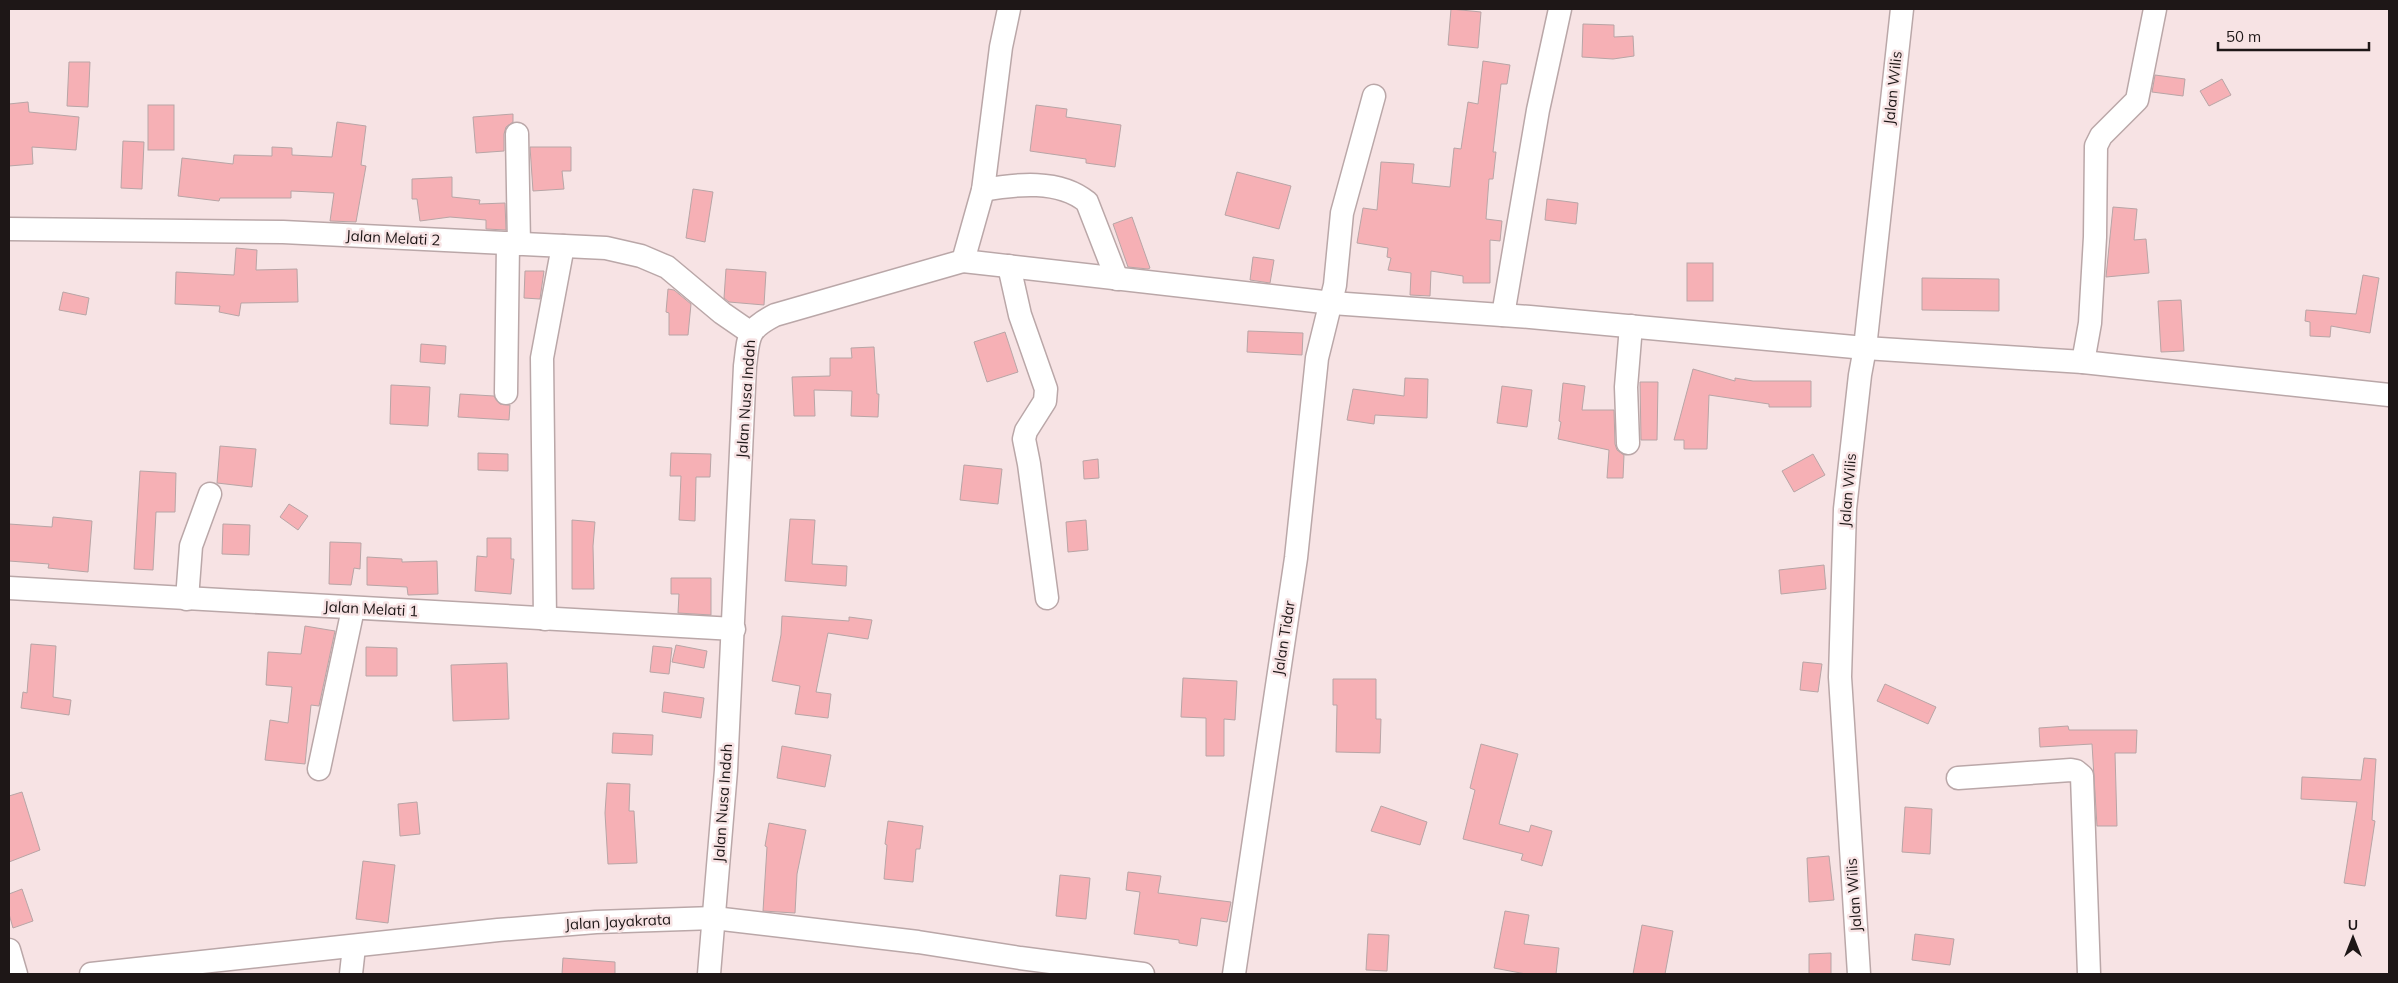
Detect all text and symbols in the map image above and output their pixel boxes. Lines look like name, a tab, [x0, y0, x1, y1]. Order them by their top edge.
scale bar	[2218, 20, 2369, 52]
text: 50 m	[2226, 27, 2261, 46]
street label: Jalan Wilis	[1879, 50, 1906, 126]
street label: Jalan Melati 2	[345, 226, 441, 249]
street label: Jalan Nusa Indah	[732, 339, 759, 459]
street label: Jalan Wilis	[1835, 452, 1860, 528]
street label: Jalan Melati 1	[323, 597, 419, 620]
street label: Jalan Tidar	[1268, 599, 1299, 677]
street label: Jalan Nusa Indah	[709, 743, 736, 863]
street label: Jalan Wilis	[1841, 857, 1866, 933]
street label: Jalan Jayakrata	[564, 909, 672, 934]
north arrow	[2328, 913, 2378, 963]
text: U	[2348, 916, 2358, 934]

